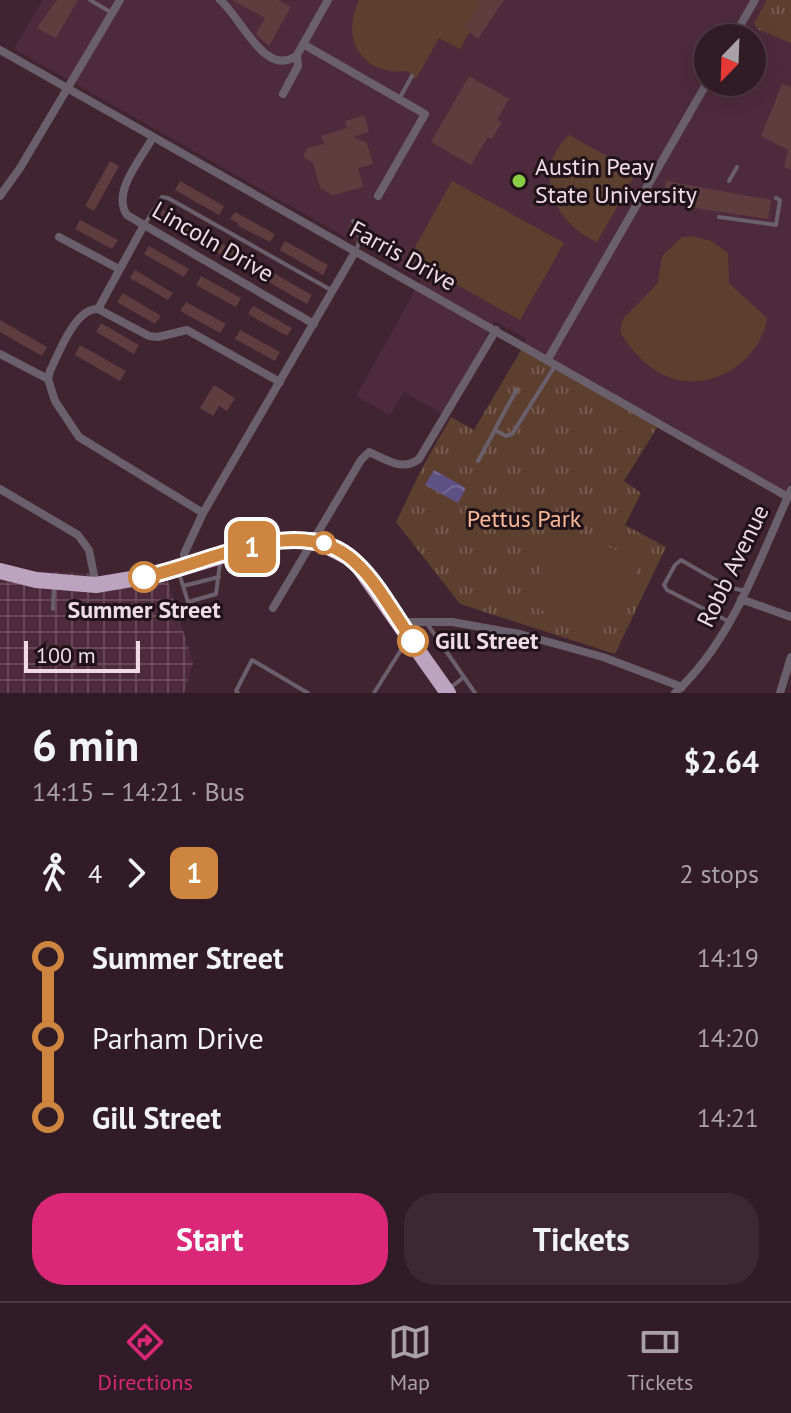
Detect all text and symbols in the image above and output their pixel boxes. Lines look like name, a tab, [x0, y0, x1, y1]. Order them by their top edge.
north arrow	[694, 24, 766, 96]
map controls	[694, 24, 766, 96]
place label: Austin Peay State University	[535, 151, 697, 210]
marker: Austin Peay State University	[510, 172, 528, 190]
street label: Lincoln Drive	[147, 194, 280, 289]
street label: Farris Drive	[344, 214, 462, 298]
street label: Robb Avenue	[690, 499, 776, 632]
park label: Pettus Park	[467, 503, 582, 534]
line badge: 1	[226, 521, 278, 573]
text: 1	[244, 528, 260, 565]
unlabelled marker	[313, 532, 335, 554]
marker: Summer Street	[129, 562, 159, 592]
place label: Summer Street	[67, 594, 221, 625]
place label: Gill Street	[435, 625, 539, 656]
marker: Gill Street	[398, 626, 428, 656]
scale bar	[24, 637, 140, 673]
text: 100 m	[36, 641, 96, 669]
text: 6 min	[32, 716, 139, 773]
text: $2.64	[684, 742, 759, 781]
text: 14:15 – 14:21 · Bus	[32, 775, 245, 808]
icon: walk	[32, 851, 76, 895]
icon: forward	[114, 851, 158, 895]
text: 1	[186, 854, 202, 891]
text: 4	[88, 857, 102, 890]
text: 2 stops	[679, 857, 759, 890]
text: Summer Street	[92, 938, 283, 977]
text: 14:19	[697, 941, 759, 974]
text: Parham Drive	[92, 1018, 264, 1057]
text: 14:20	[697, 1021, 759, 1054]
text: Gill Street	[92, 1098, 221, 1137]
text: 14:21	[697, 1101, 759, 1134]
button: Start	[32, 1193, 388, 1285]
button: Tickets	[404, 1193, 759, 1285]
tab: Directions	[98, 1320, 193, 1396]
tab: Map	[388, 1320, 432, 1396]
tab: Tickets	[627, 1320, 693, 1396]

